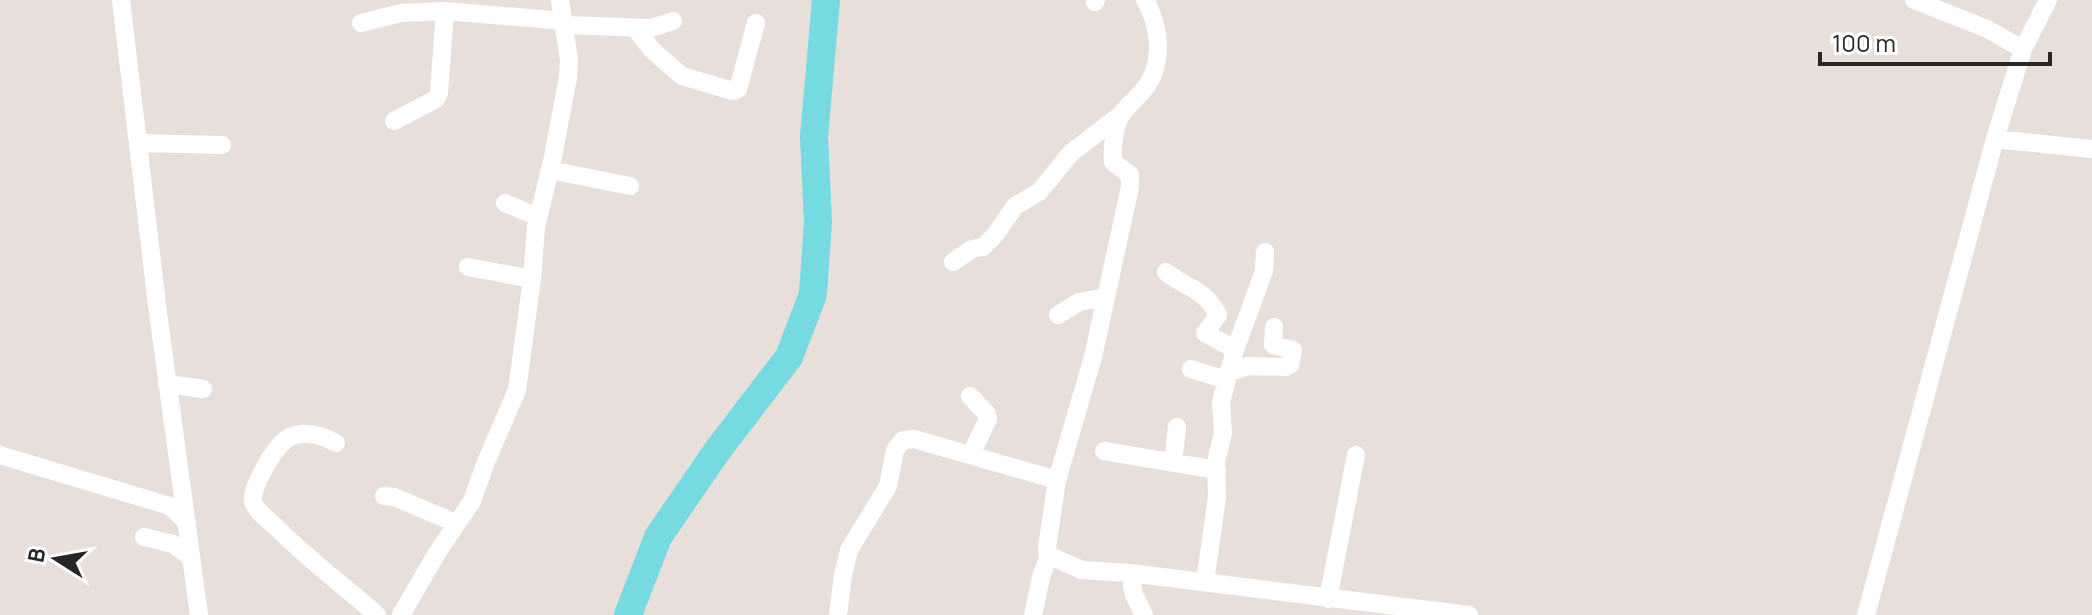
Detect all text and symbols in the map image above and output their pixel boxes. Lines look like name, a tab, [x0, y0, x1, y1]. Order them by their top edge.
scale bar	[1820, 16, 2050, 66]
text: 100 m	[1832, 26, 1896, 59]
north arrow	[16, 519, 96, 599]
text: B	[20, 545, 52, 565]

